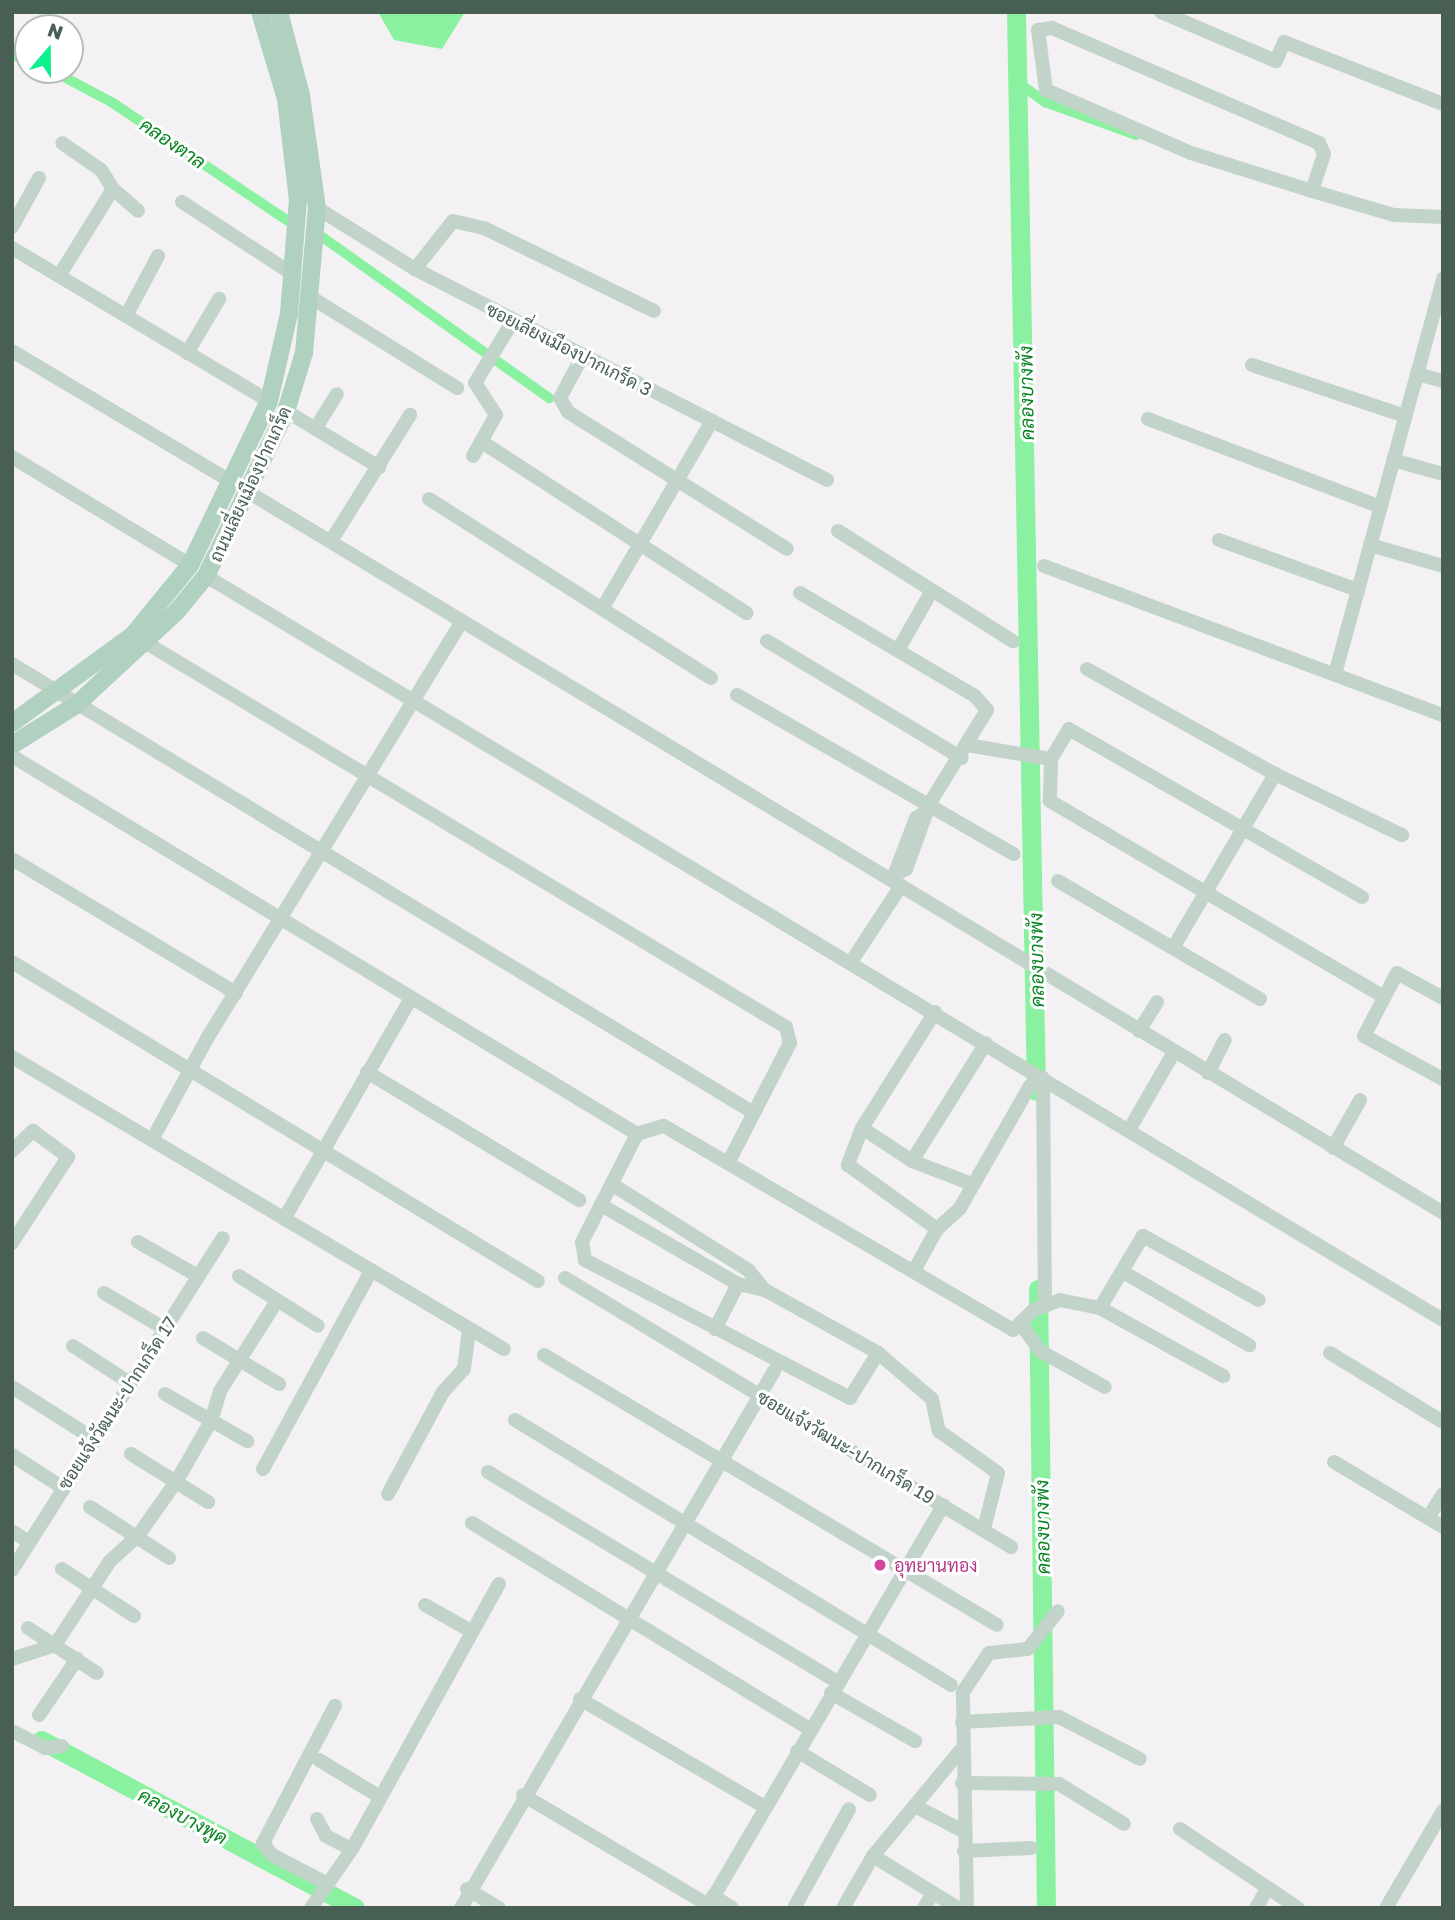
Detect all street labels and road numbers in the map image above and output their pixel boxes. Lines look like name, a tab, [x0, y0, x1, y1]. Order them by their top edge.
street label: ซอยเลี่ยงเมืองปากเกร็ด 3	[483, 298, 655, 400]
street label: ถนนเลี่ยงเมืองปากเกร็ด	[204, 403, 296, 565]
street label: ซอยแจ้งวัฒนะ-ปากเกร็ด 17	[53, 1313, 181, 1493]
street label: ซอยแจ้งวัฒนะ-ปากเกร็ด 19	[753, 1385, 939, 1509]

